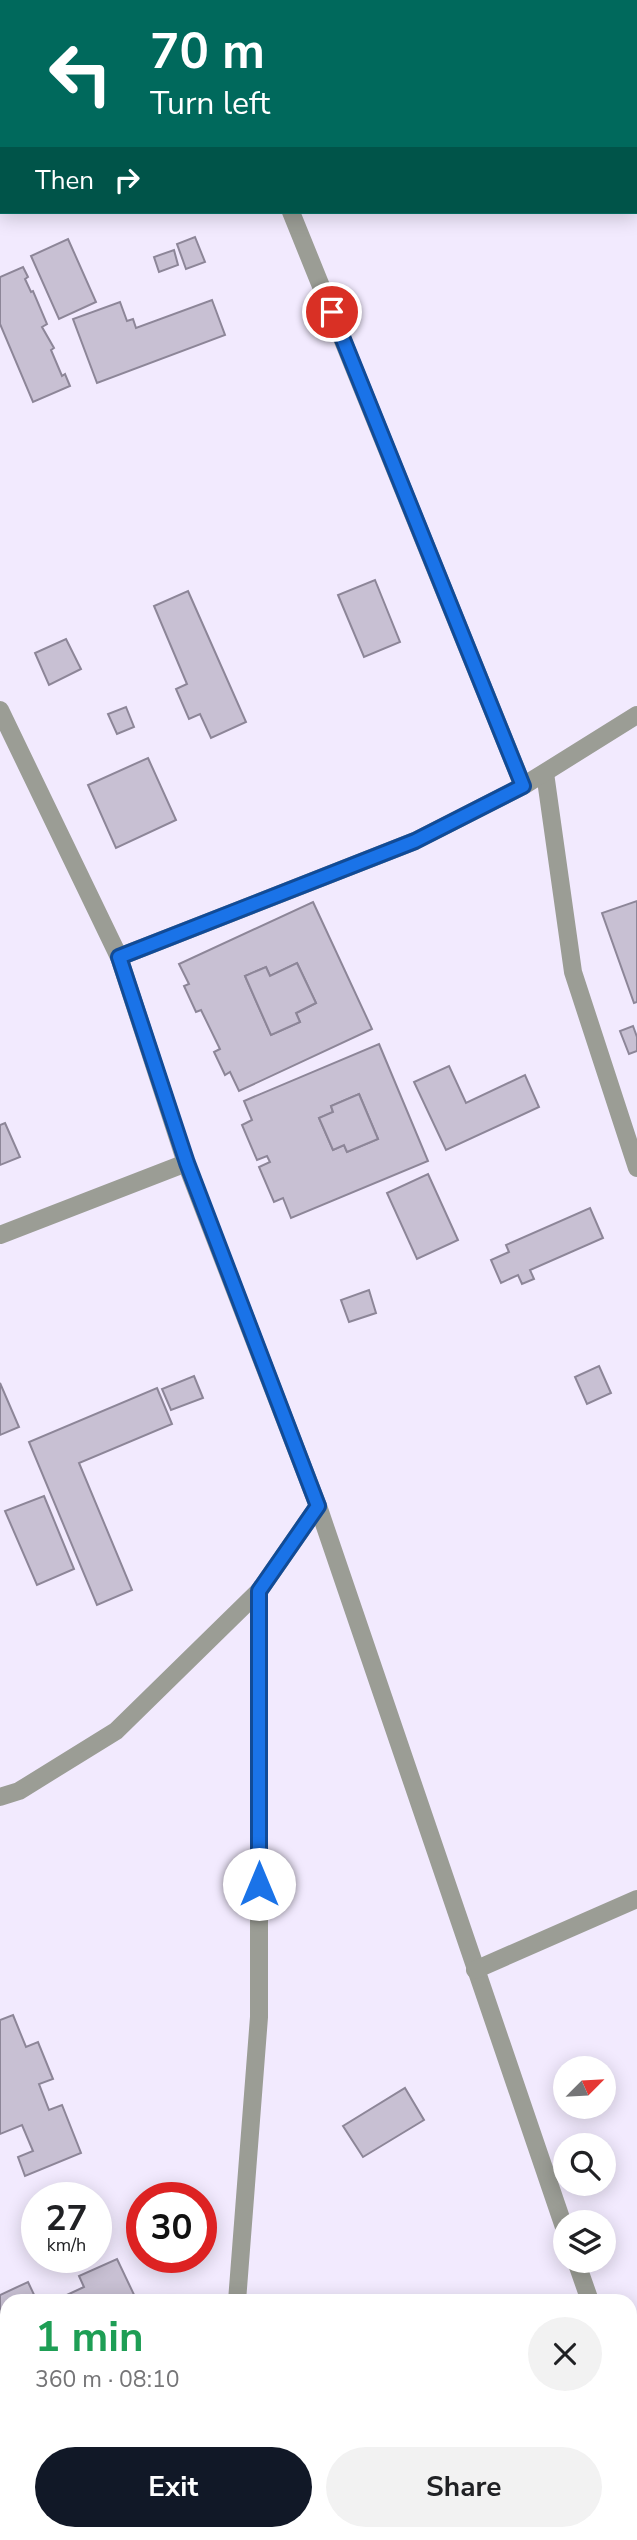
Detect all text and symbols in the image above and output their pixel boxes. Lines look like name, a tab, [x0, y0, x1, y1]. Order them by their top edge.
text: 70 m	[150, 18, 265, 85]
icon: left	[35, 28, 126, 119]
text: Turn left	[150, 82, 270, 125]
icon: right	[108, 161, 146, 199]
text: Then	[35, 163, 94, 198]
pin	[302, 282, 362, 342]
icon: arrive	[313, 293, 351, 331]
position arrow	[222, 1847, 296, 1921]
north arrow	[553, 2056, 616, 2119]
map controls	[553, 2056, 616, 2273]
button: search	[553, 2133, 616, 2196]
speed limit sign: 30	[126, 2182, 217, 2273]
text: 27	[45, 2195, 88, 2242]
button: layers	[553, 2210, 616, 2273]
text: km/h	[47, 2233, 86, 2257]
text: 1 min	[35, 2309, 144, 2366]
button: close	[528, 2317, 602, 2391]
text: 360 m · 08:10	[35, 2364, 180, 2395]
button: Exit	[35, 2447, 312, 2527]
button: Share	[326, 2447, 602, 2527]

